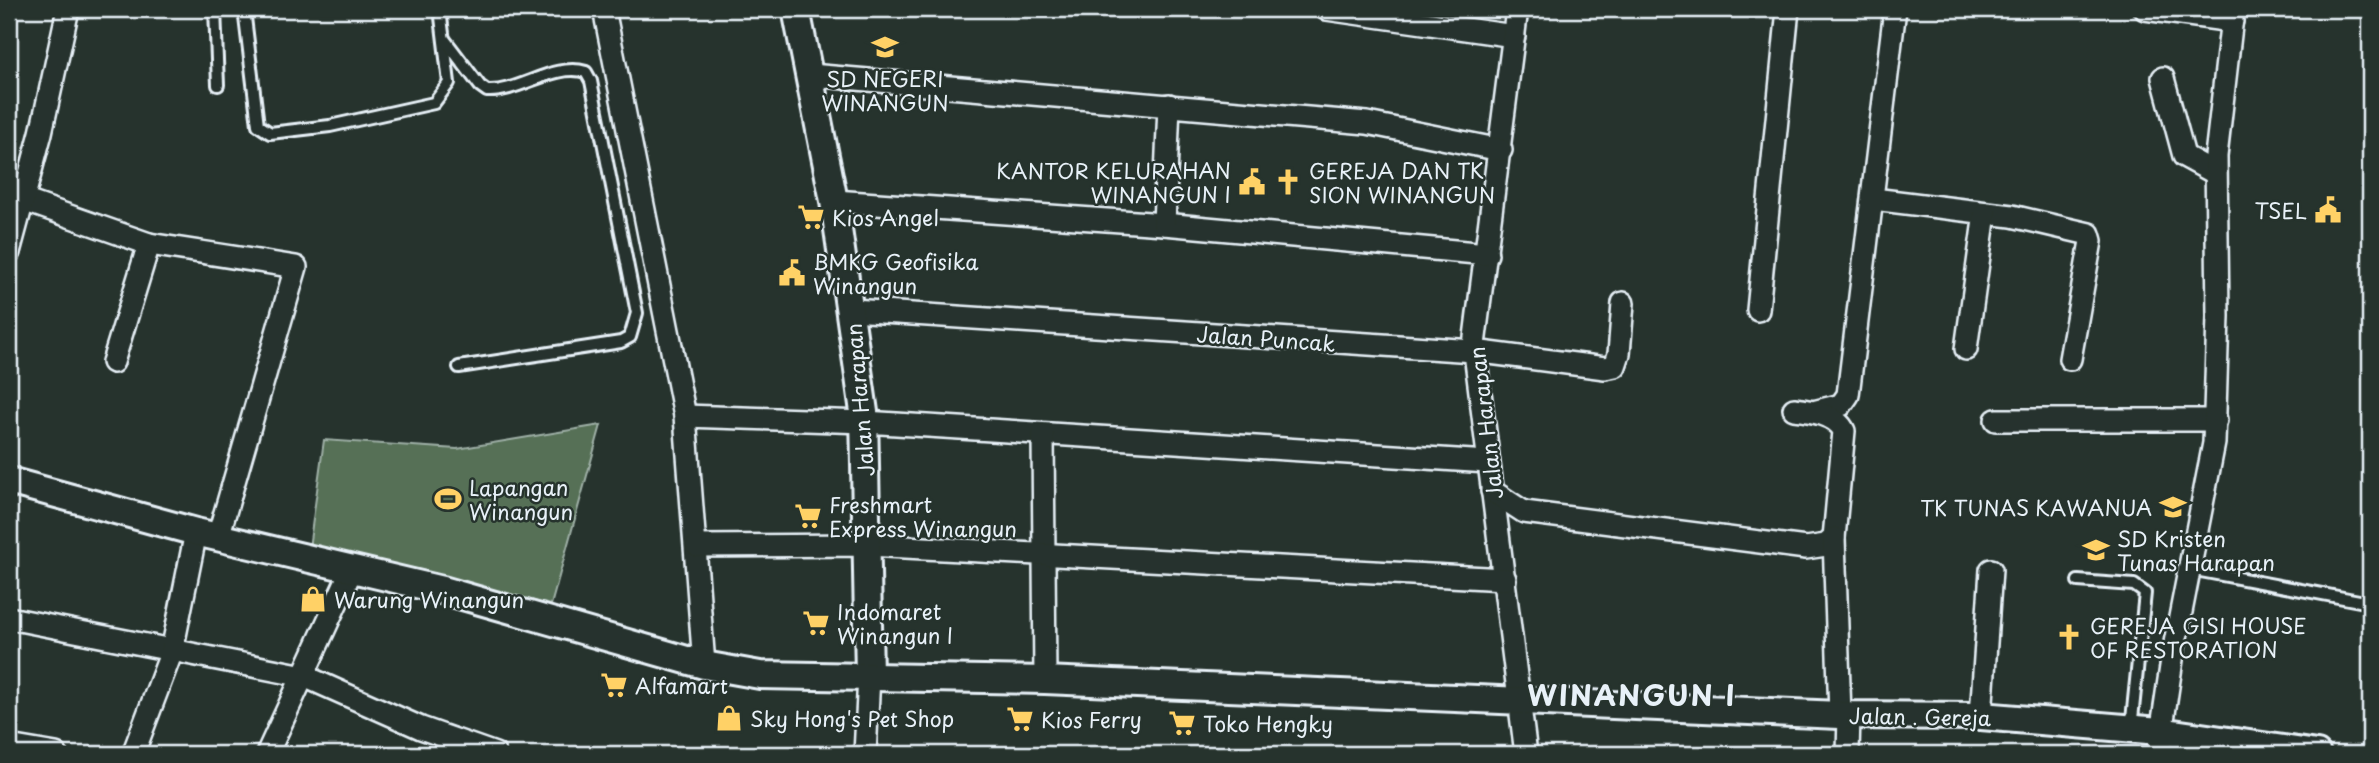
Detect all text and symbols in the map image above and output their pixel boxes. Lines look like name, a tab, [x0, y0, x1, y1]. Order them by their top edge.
school or university icon: SD NEGERI WINANGUN	[870, 32, 900, 62]
place label: SD NEGERI WINANGUN	[821, 62, 949, 118]
place label: KANTOR KELURAHAN WINANGUN I	[996, 154, 1231, 210]
place label: GEREJA DAN TK SION WINANGUN	[1309, 154, 1495, 210]
public building icon: KANTOR KELURAHAN WINANGUN I	[1237, 167, 1267, 197]
church icon: GEREJA DAN TK SION WINANGUN	[1273, 167, 1303, 197]
place label: TSEL	[2255, 194, 2307, 226]
public building icon: TSEL	[2313, 195, 2343, 225]
place label: Kios Angel	[832, 201, 939, 233]
supermarket icon: Kios Angel	[796, 202, 826, 232]
place label: BMKG Geofisika Winangun	[813, 245, 979, 301]
public building icon: BMKG Geofisika Winangun	[777, 258, 807, 288]
street label: Jalan Puncak	[1195, 317, 1337, 359]
street label: Jalan Harapan	[836, 322, 882, 478]
street label: Jalan Harapan	[1460, 345, 1510, 501]
place label: Lapangan Winangun	[469, 471, 573, 527]
sports icon: Lapangan Winangun	[433, 484, 463, 514]
place label: Freshmart Express Winangun	[829, 488, 1017, 544]
place label: TK TUNAS KAWANUA	[1920, 491, 2152, 523]
school or university icon: TK TUNAS KAWANUA	[2158, 492, 2188, 522]
supermarket icon: Freshmart Express Winangun	[793, 501, 823, 531]
place label: SD Kristen Tunas Harapan	[2117, 522, 2275, 578]
school or university icon: SD Kristen Tunas Harapan	[2081, 535, 2111, 565]
place label: Warung Winangun	[334, 583, 524, 615]
shop icon: Warung Winangun	[298, 584, 328, 614]
place label: Indomaret Winangun I	[837, 595, 953, 651]
supermarket icon: Indomaret Winangun I	[801, 608, 831, 638]
place label: GEREJA GISI HOUSE OF RESTORATION	[2090, 609, 2307, 665]
church icon: GEREJA GISI HOUSE OF RESTORATION	[2054, 622, 2084, 652]
place label: Alfamart	[635, 669, 728, 701]
supermarket icon: Alfamart	[599, 670, 629, 700]
district label: WINANGUN I	[1527, 673, 1737, 716]
street label: Jalan . Gereja	[1849, 699, 1991, 733]
place label: Sky Hong's Pet Shop	[750, 702, 954, 734]
shop icon: Sky Hong's Pet Shop	[714, 703, 744, 733]
place label: Kios Ferry	[1041, 703, 1142, 735]
supermarket icon: Kios Ferry	[1005, 704, 1035, 734]
place label: Toko Hengky	[1203, 707, 1333, 739]
supermarket icon: Toko Hengky	[1167, 708, 1197, 738]

